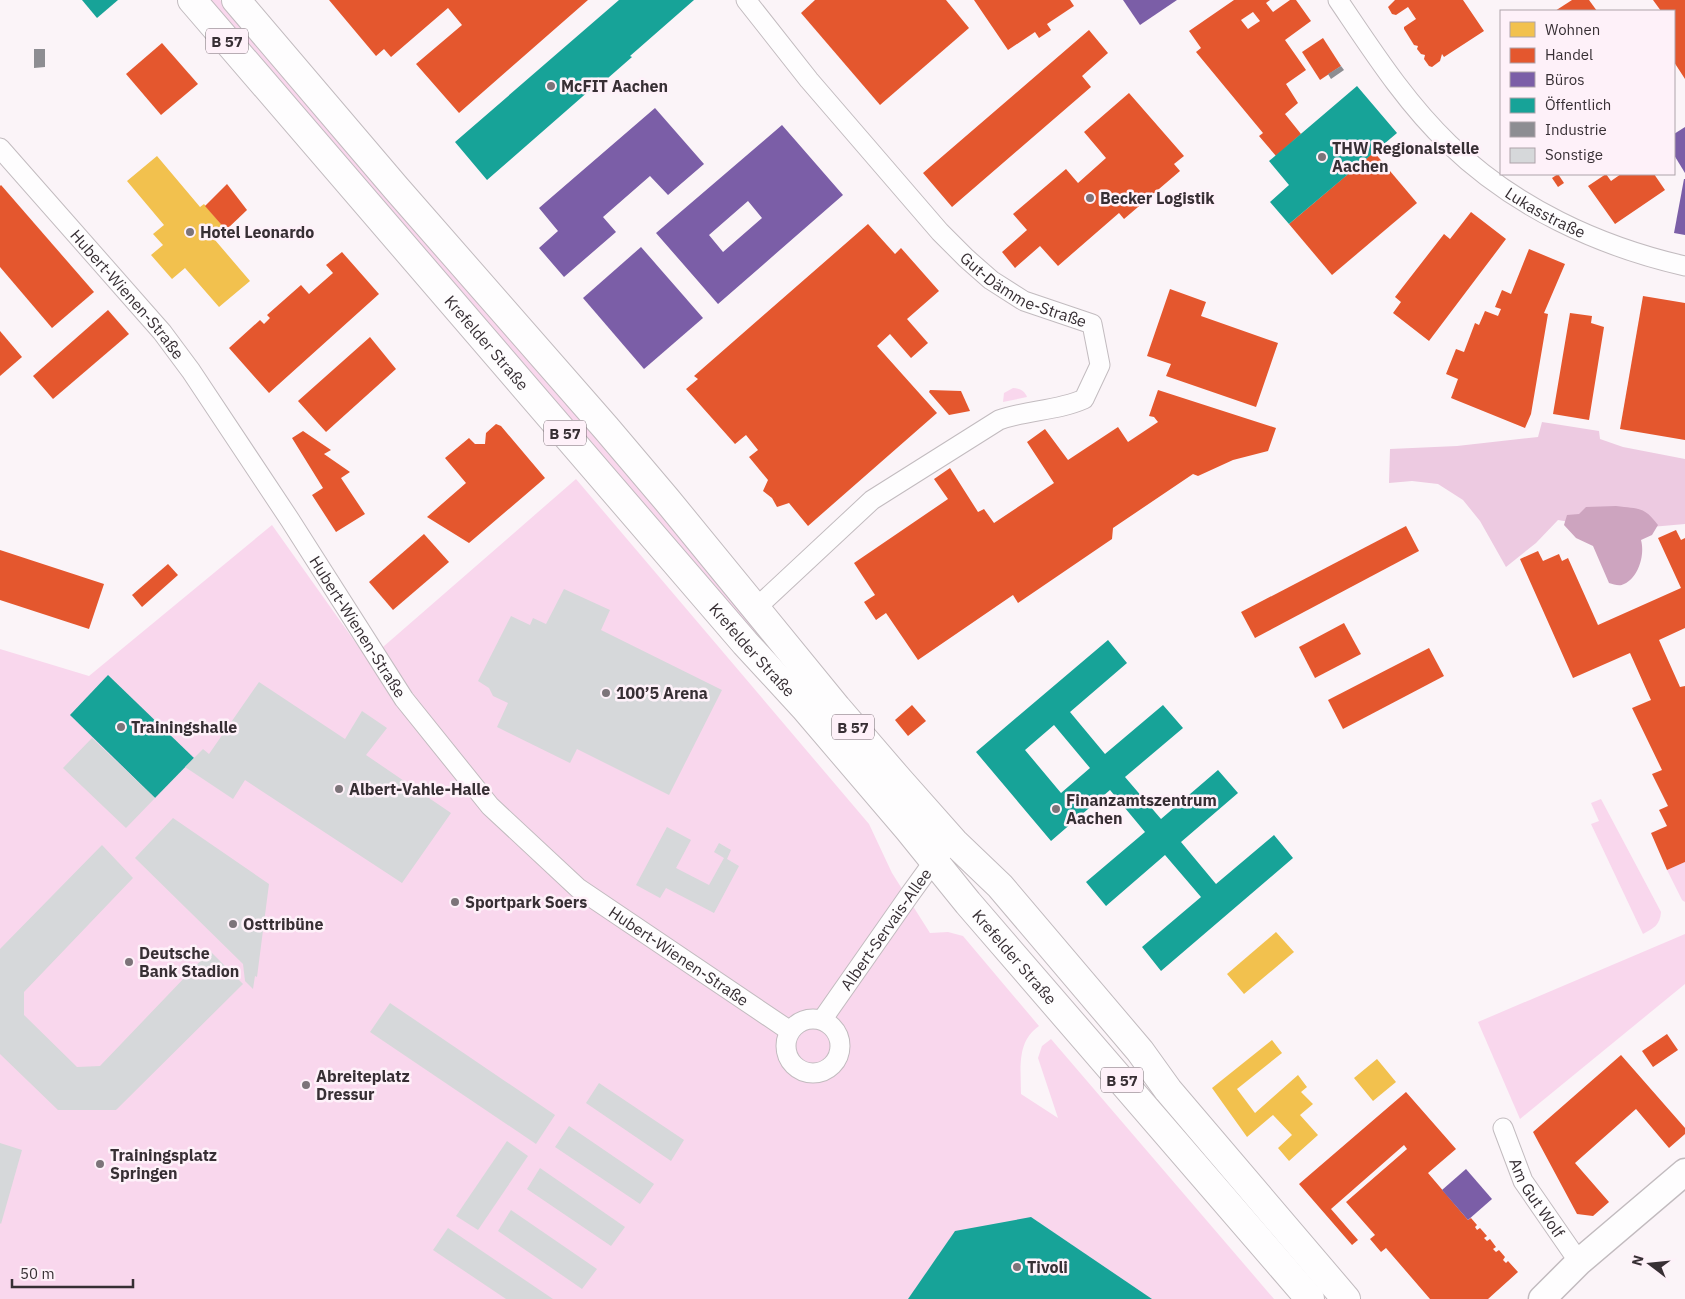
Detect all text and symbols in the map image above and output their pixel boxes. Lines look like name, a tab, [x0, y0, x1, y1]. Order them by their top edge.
legend	[1500, 10, 1675, 175]
text: Wohnen	[1545, 20, 1600, 39]
road number: B 57	[206, 28, 248, 54]
text: Handel	[1545, 45, 1593, 64]
text: Büros	[1545, 70, 1584, 89]
place label: McFIT Aachen	[561, 76, 668, 96]
marker: McFIT Aachen	[545, 80, 557, 92]
text: Öffentlich	[1545, 95, 1611, 114]
text: Industrie	[1545, 120, 1607, 139]
place label: THW Regionalstelle Aachen	[1332, 138, 1479, 176]
text: Sonstige	[1545, 145, 1603, 164]
marker: THW Regionalstelle Aachen	[1316, 151, 1328, 163]
street label: Lukasstraße	[1501, 183, 1589, 242]
place label: Becker Logistik	[1100, 188, 1215, 208]
marker: Becker Logistik	[1084, 192, 1096, 204]
place label: Hotel Leonardo	[200, 222, 314, 242]
street label: Hubert-Wienen-Straße	[66, 225, 189, 363]
marker: Hotel Leonardo	[184, 226, 196, 238]
street label: Gut-Dämme-Straße	[956, 248, 1090, 332]
street label: Krefelder Straße	[440, 291, 533, 394]
road number: B 57	[544, 420, 586, 446]
street label: Hubert-Wienen-Straße	[305, 552, 411, 701]
street label: Krefelder Straße	[705, 599, 800, 701]
place label: 100’5 Arena	[616, 683, 708, 703]
marker: 100’5 Arena	[600, 687, 612, 699]
road number: B 57	[832, 714, 874, 740]
place label: Trainingshalle	[131, 717, 237, 737]
marker: Trainingshalle	[115, 721, 127, 733]
place label: Albert-Vahle-Halle	[349, 779, 490, 799]
marker: Albert-Vahle-Halle	[333, 783, 345, 795]
place label: Finanzamtszentrum Aachen	[1066, 790, 1217, 828]
marker: Finanzamtszentrum Aachen	[1050, 803, 1062, 815]
street label: Albert-Servais-Allee	[836, 864, 936, 994]
place label: Sportpark Soers	[465, 892, 587, 912]
marker: Sportpark Soers	[449, 896, 461, 908]
street label: Hubert-Wienen-Straße	[605, 902, 753, 1010]
street label: Krefelder Straße	[968, 905, 1061, 1009]
place label: Osttribüne	[243, 914, 323, 934]
marker: Osttribüne	[227, 918, 239, 930]
place label: Deutsche Bank Stadion	[139, 943, 239, 981]
marker: Deutsche Bank Stadion	[123, 956, 135, 968]
place label: Abreiteplatz Dressur	[316, 1066, 410, 1104]
road number: B 57	[1101, 1068, 1143, 1092]
marker: Abreiteplatz Dressur	[300, 1079, 312, 1091]
place label: Trainingsplatz Springen	[110, 1145, 217, 1183]
street label: Am Gut Wolf	[1505, 1155, 1569, 1241]
marker: Trainingsplatz Springen	[94, 1158, 106, 1170]
north arrow	[1625, 1239, 1675, 1289]
text: N	[1627, 1253, 1648, 1268]
scale bar	[12, 1256, 134, 1288]
place label: Tivoli	[1027, 1257, 1068, 1277]
marker: Tivoli	[1011, 1261, 1023, 1273]
text: 50 m	[20, 1264, 55, 1283]

